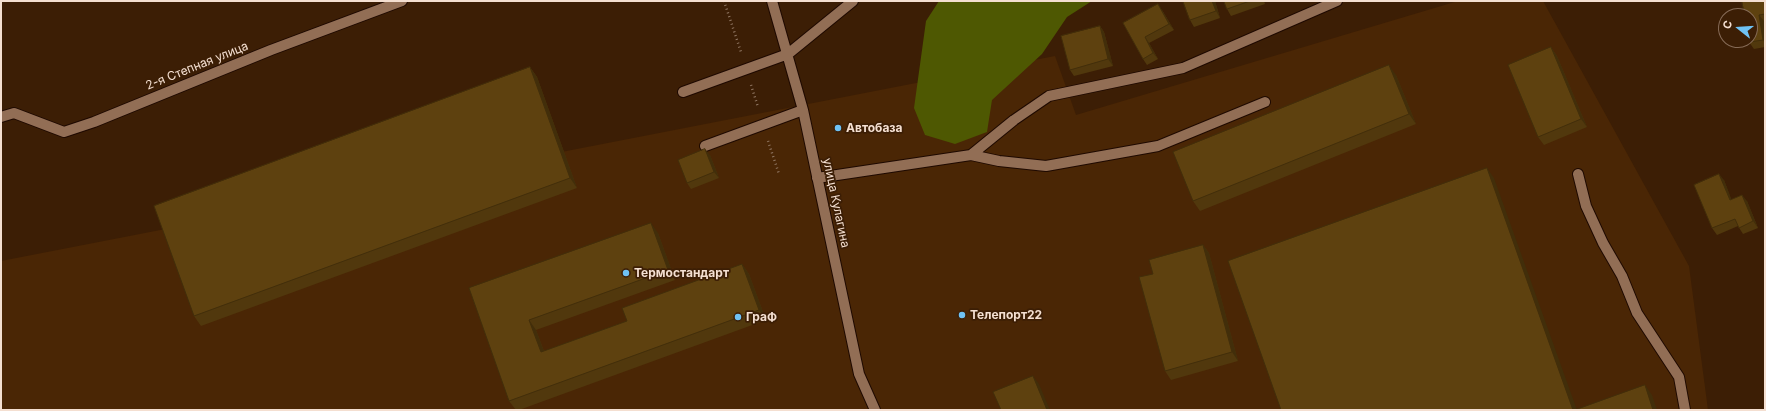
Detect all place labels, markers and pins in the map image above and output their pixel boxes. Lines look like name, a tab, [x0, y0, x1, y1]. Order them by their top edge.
place label: Автобаза	[846, 121, 903, 135]
marker: Автобаза	[833, 123, 843, 133]
place label: Термостандарт	[634, 266, 729, 280]
marker: Термостандарт	[621, 268, 631, 278]
place label: Телепорт22	[970, 308, 1042, 322]
place label: ГраФ	[746, 310, 777, 324]
marker: Телепорт22	[957, 310, 967, 320]
marker: ГраФ	[733, 312, 743, 322]

